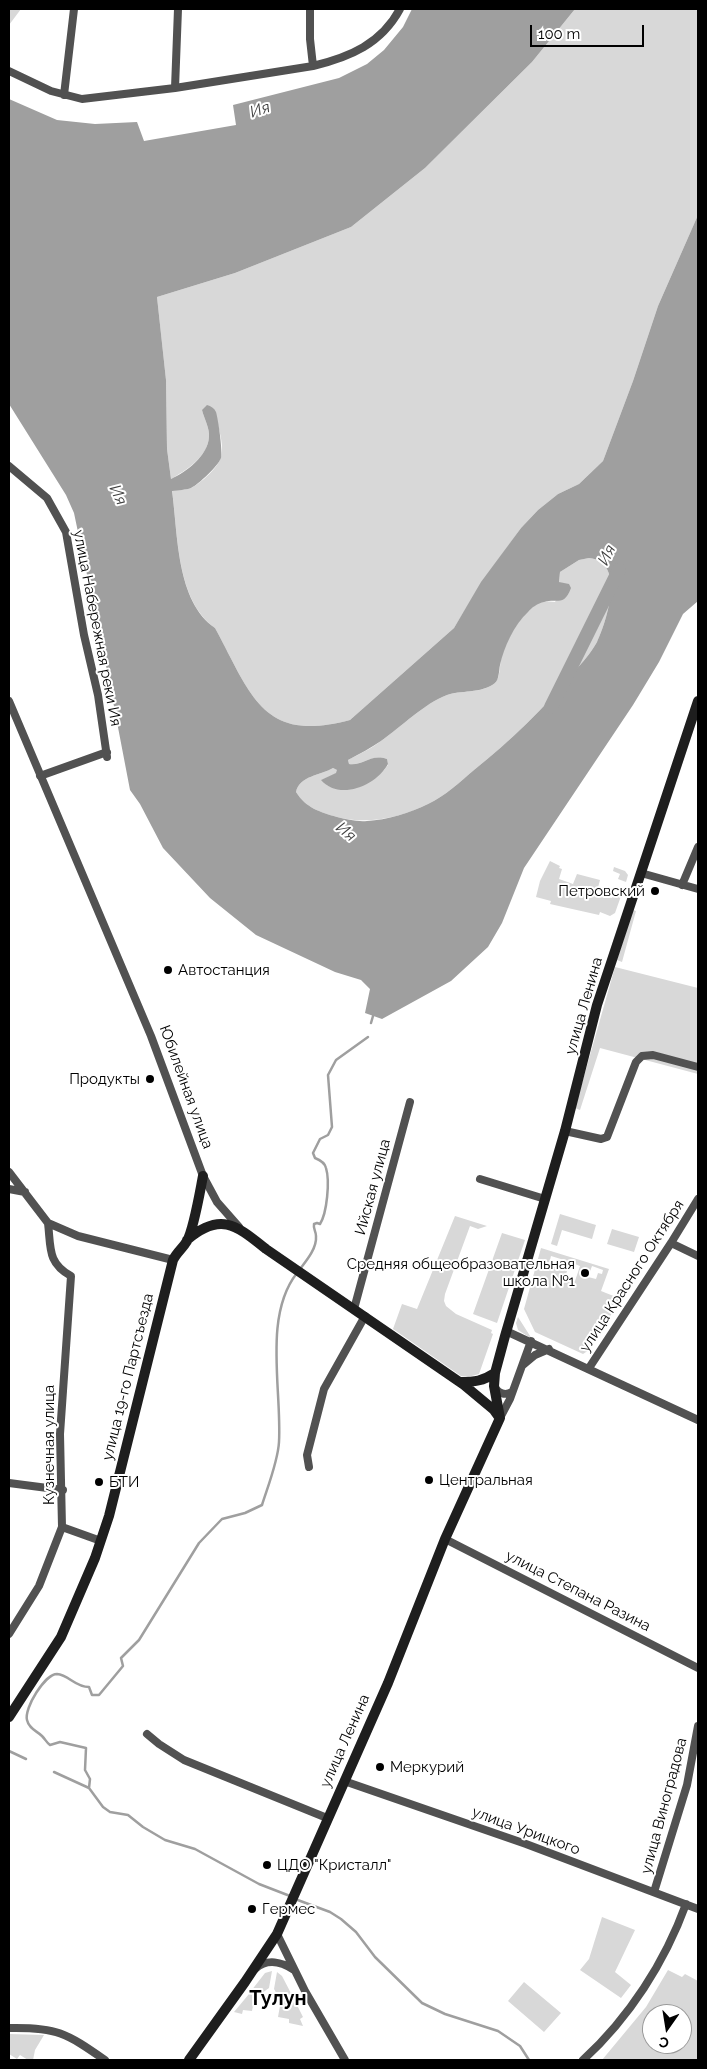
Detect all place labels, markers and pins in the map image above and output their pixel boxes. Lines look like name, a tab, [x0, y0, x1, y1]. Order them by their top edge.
place label: Петровский	[558, 882, 645, 900]
marker: Петровский	[649, 885, 661, 897]
place label: Автостанция	[178, 961, 270, 979]
marker: Автостанция	[162, 964, 174, 976]
place label: Продукты	[69, 1070, 140, 1088]
marker: Продукты	[144, 1073, 156, 1085]
place label: Средняя общеобразовательная школа №1	[347, 1255, 575, 1290]
marker: Средняя общеобразовательная школа №1	[579, 1267, 591, 1279]
place label: Центральная	[439, 1471, 533, 1489]
place label: БТИ	[109, 1473, 139, 1491]
marker: Центральная	[423, 1474, 435, 1486]
marker: БТИ	[93, 1476, 105, 1488]
place label: Меркурий	[390, 1758, 464, 1776]
marker: Меркурий	[374, 1761, 386, 1773]
place label: ЦДО "Кристалл"	[277, 1856, 391, 1874]
marker: ЦДО "Кристалл"	[261, 1859, 273, 1871]
place label: Гермес	[262, 1900, 315, 1918]
marker: Гермес	[246, 1903, 258, 1915]

